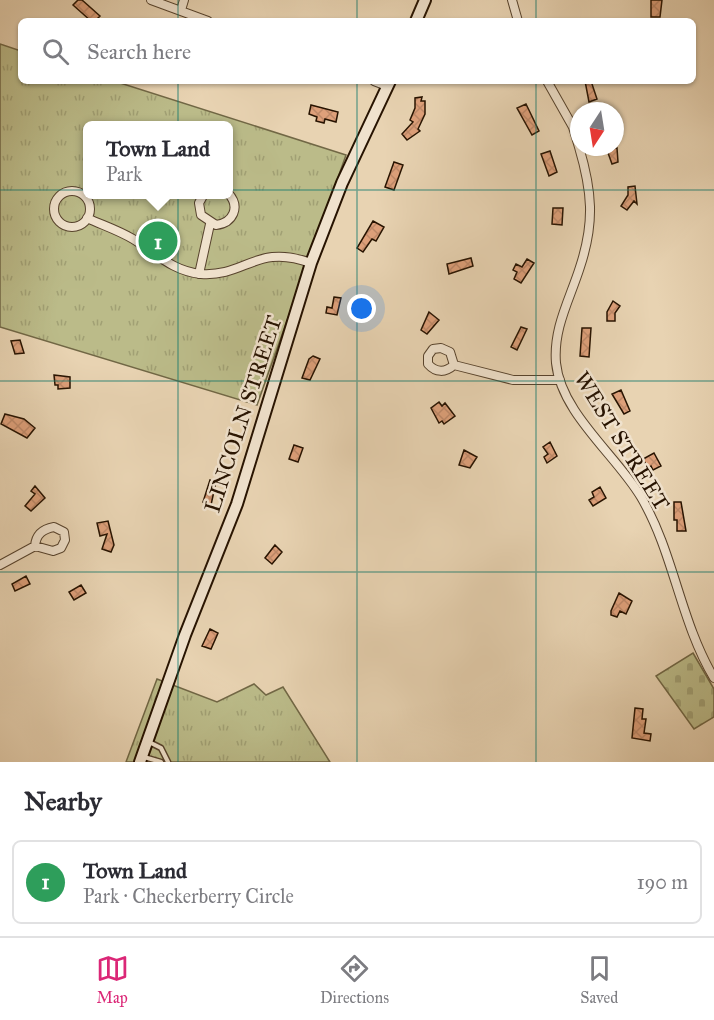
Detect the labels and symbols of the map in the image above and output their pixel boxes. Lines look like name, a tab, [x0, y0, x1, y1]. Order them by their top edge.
north arrow	[570, 102, 624, 156]
pin: 1	[138, 218, 178, 264]
your location	[347, 294, 376, 323]
street label: LINCOLN STREET	[198, 312, 288, 516]
street label: WEST STREET	[568, 366, 676, 516]

